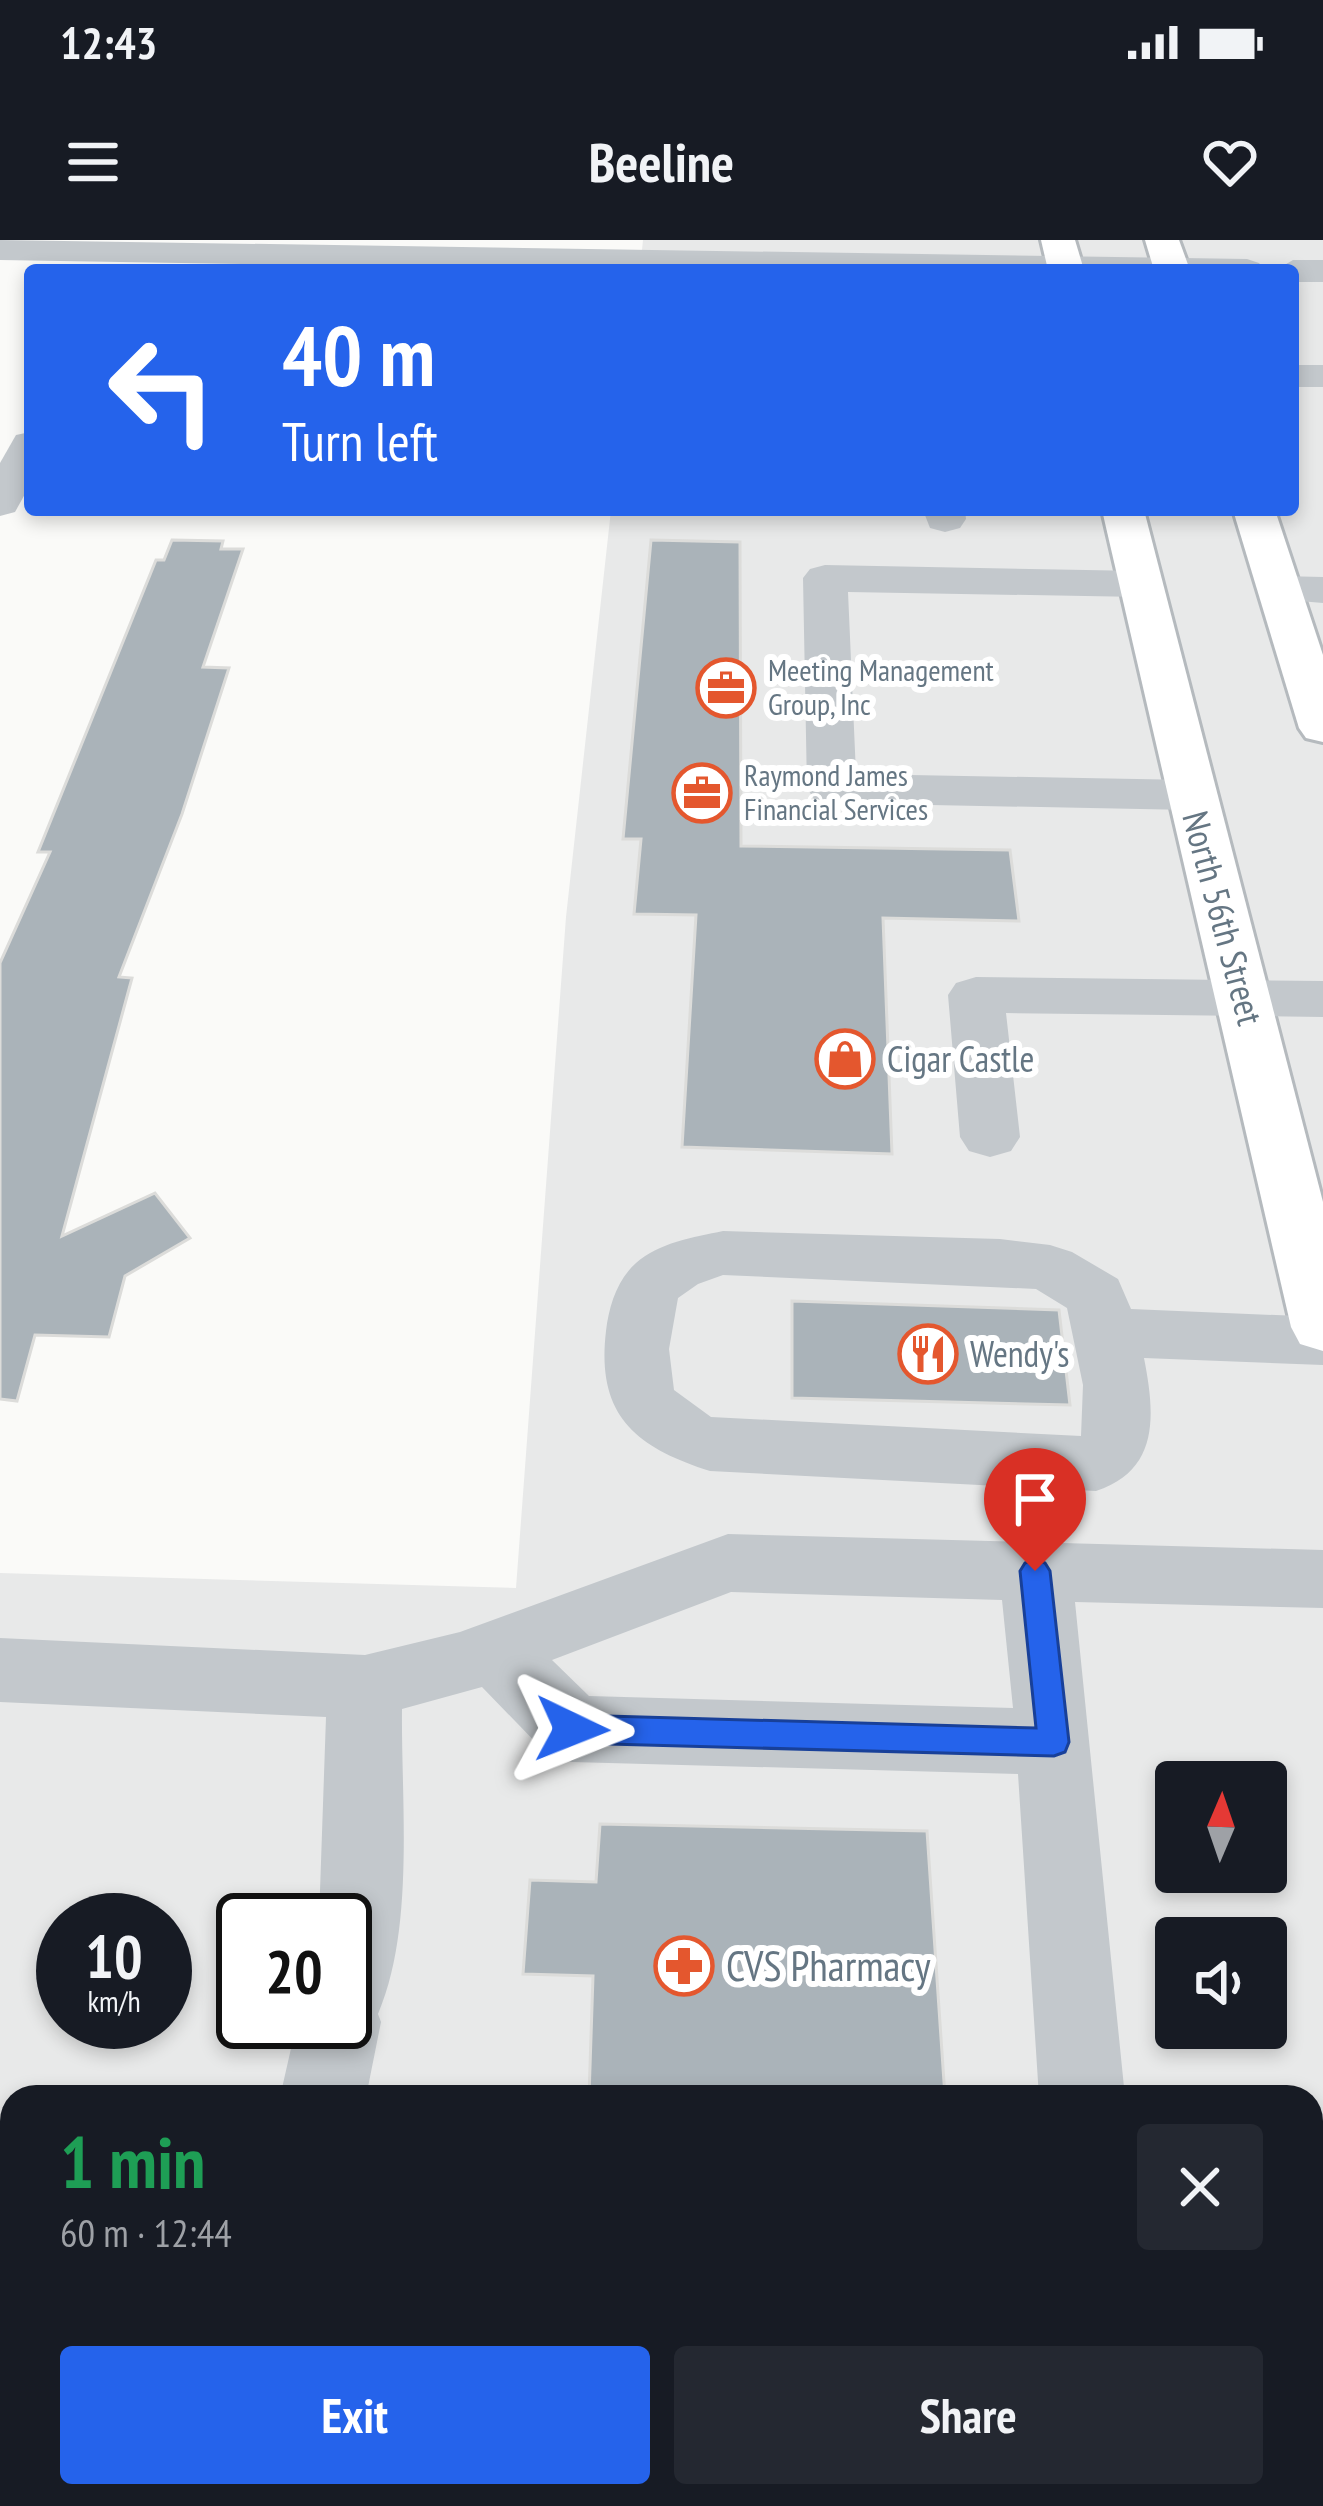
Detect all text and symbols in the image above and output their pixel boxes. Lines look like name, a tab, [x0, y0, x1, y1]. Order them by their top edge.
text: 12:43	[60, 13, 157, 71]
text: Beeline	[589, 127, 734, 197]
icon: menu	[60, 129, 126, 195]
icon: heart	[1197, 129, 1263, 195]
text: 40 m	[282, 300, 435, 409]
icon: left	[84, 312, 240, 468]
text: Turn left	[282, 406, 438, 476]
place label: Meeting Management Group, Inc	[768, 650, 995, 723]
office icon: Meeting Management Group, Inc	[695, 657, 757, 719]
place label: Raymond James Financial Services	[744, 755, 928, 828]
office icon: Raymond James Financial Services	[671, 762, 733, 824]
street label: North 56th Street	[1172, 806, 1275, 1030]
shop icon: Cigar Castle	[814, 1028, 876, 1090]
place label: Cigar Castle	[887, 1035, 1035, 1082]
restaurant icon: Wendy's	[897, 1323, 959, 1385]
place label: Wendy's	[970, 1330, 1070, 1377]
pin	[984, 1448, 1086, 1571]
icon: arrive	[1002, 1466, 1068, 1532]
position arrow	[509, 1666, 635, 1792]
north arrow	[1155, 1761, 1287, 1893]
map controls	[1155, 1761, 1287, 2049]
speed limit sign: 20	[216, 1893, 372, 2049]
text: 10	[85, 1917, 143, 1995]
button: sound	[1155, 1917, 1287, 2049]
pharmacy icon: CVS Pharmacy	[653, 1935, 715, 1997]
place label: CVS Pharmacy	[726, 1938, 931, 1993]
text: km/h	[87, 1981, 141, 2020]
text: 1 min	[60, 2115, 205, 2208]
button: close	[1137, 2124, 1263, 2250]
text: 60 m · 12:44	[60, 2207, 232, 2258]
button: Exit	[60, 2346, 650, 2484]
button: Share	[674, 2346, 1263, 2484]

